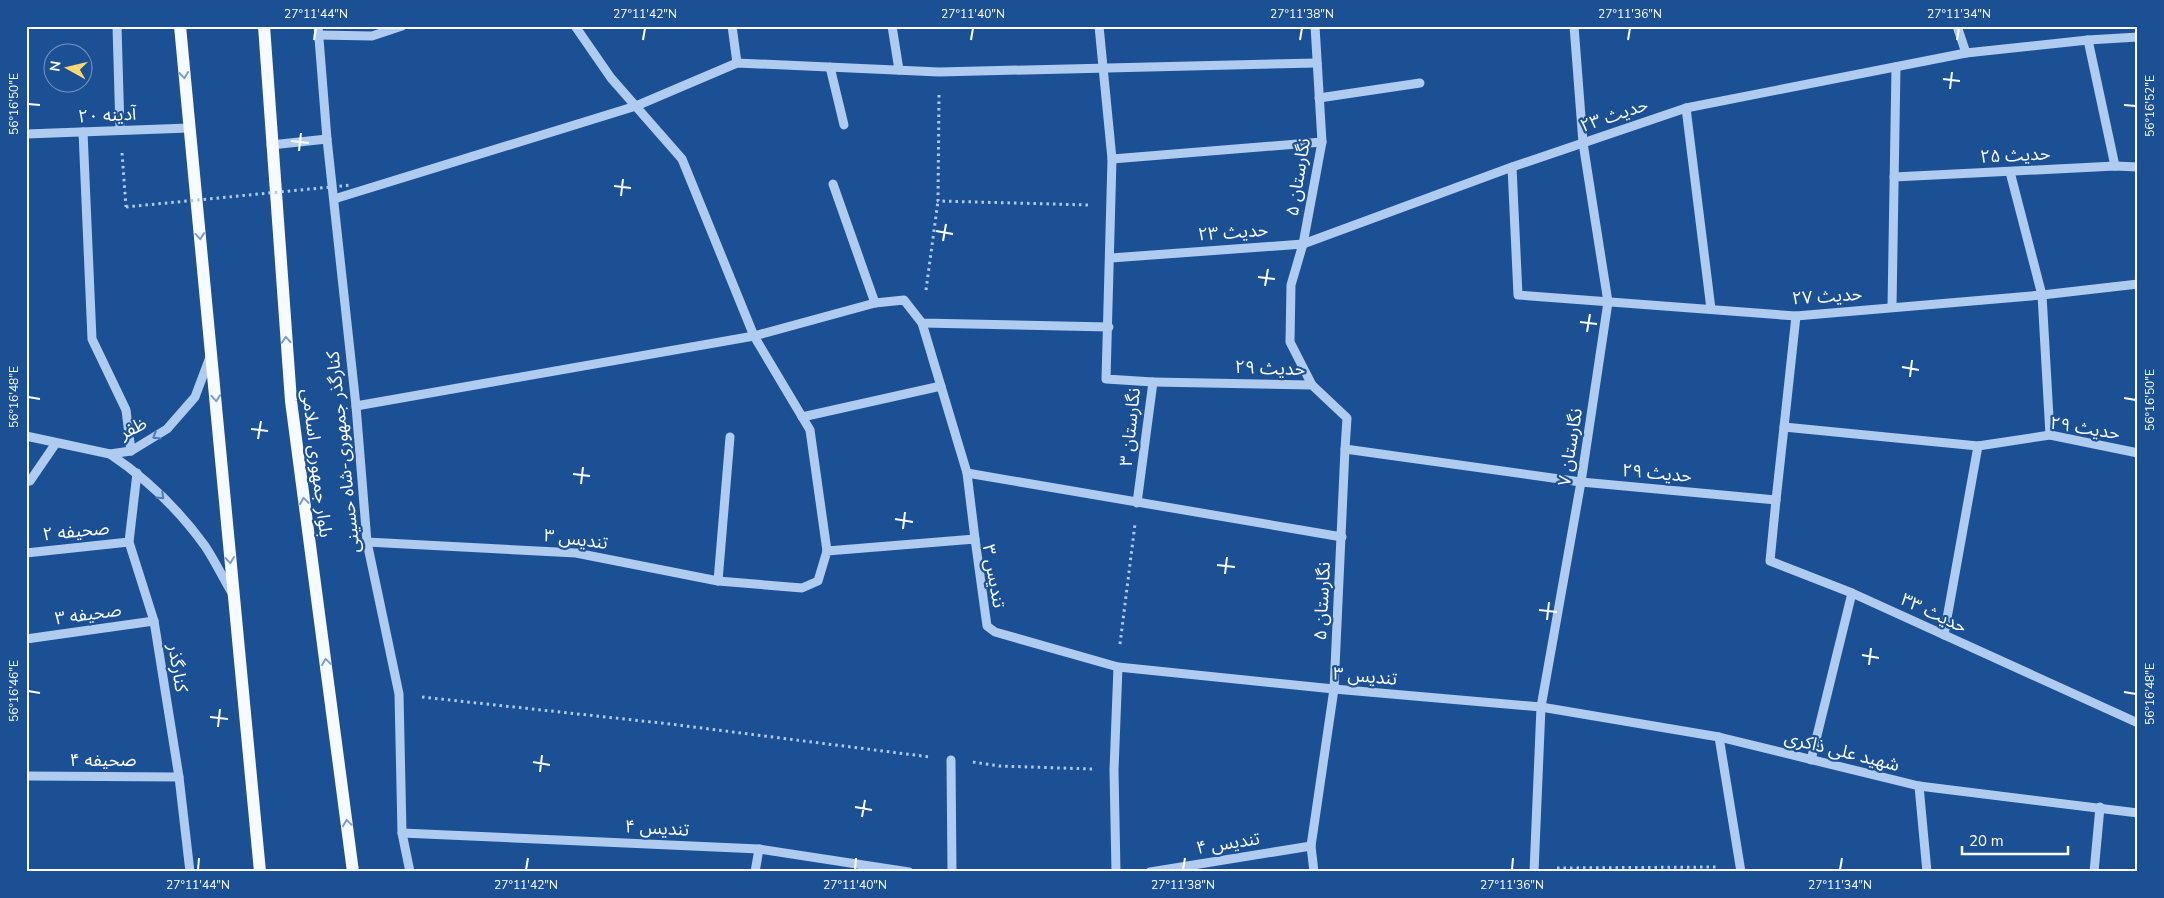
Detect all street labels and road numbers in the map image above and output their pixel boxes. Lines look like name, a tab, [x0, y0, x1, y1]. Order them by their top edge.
street label: حدیث ۲۳	[1577, 92, 1651, 138]
street label: آدینه ۲۰	[77, 101, 137, 129]
street label: نگارستان ۵	[1280, 136, 1316, 218]
street label: حدیث ۲۵	[1979, 141, 2051, 169]
street label: حدیث ۲۳	[1197, 218, 1269, 246]
street label: حدیث ۲۷	[1791, 282, 1863, 310]
street label: کنارگذر جمهوری-شاه حسینی	[320, 349, 366, 554]
street label: حدیث ۲۹	[1234, 355, 1306, 381]
street label: بلوار جمهوری اسلامی	[296, 387, 338, 539]
street label: نگارستان ۳	[1114, 387, 1146, 467]
street label: نگارستان ۷	[1552, 406, 1588, 488]
street label: ظفر	[114, 411, 151, 445]
street label: حدیث ۲۹	[2048, 411, 2122, 445]
street label: حدیث ۲۹	[1621, 458, 1693, 488]
street label: صحیفه ۲	[41, 516, 111, 546]
street label: تندیس ۳	[543, 523, 609, 555]
street label: تندیس ۳	[977, 542, 1011, 610]
street label: نگارستان ۵	[1308, 561, 1336, 641]
street label: حدیث ۳۳	[1897, 587, 1971, 639]
street label: صحیفه ۳	[53, 597, 123, 631]
street label: کنارگذر	[162, 641, 194, 694]
street label: تندیس ۳	[1332, 661, 1398, 691]
street label: شهید علی ذاکری	[1782, 725, 1902, 777]
street label: صحیفه ۴	[69, 748, 137, 772]
street label: تندیس ۴	[624, 814, 690, 842]
street label: تندیس ۴	[1194, 826, 1262, 860]

